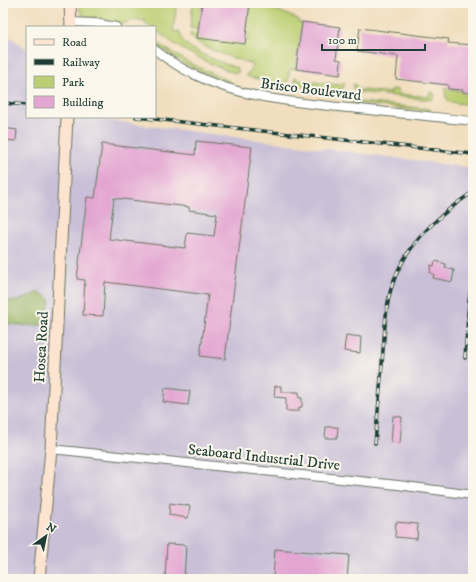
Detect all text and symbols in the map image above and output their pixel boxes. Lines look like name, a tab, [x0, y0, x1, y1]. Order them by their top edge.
legend	[26, 26, 156, 118]
scale bar	[322, 26, 425, 52]
text: 100 m	[328, 33, 357, 48]
text: Road	[62, 35, 87, 50]
text: Railway	[62, 55, 100, 70]
street label: Brisco Boulevard	[259, 74, 363, 105]
text: Park	[62, 75, 84, 90]
text: Building	[62, 95, 103, 110]
street label: Hosea Road	[30, 310, 53, 383]
street label: Seaboard Industrial Drive	[187, 440, 341, 475]
north arrow	[26, 516, 66, 556]
text: N	[43, 520, 59, 537]

